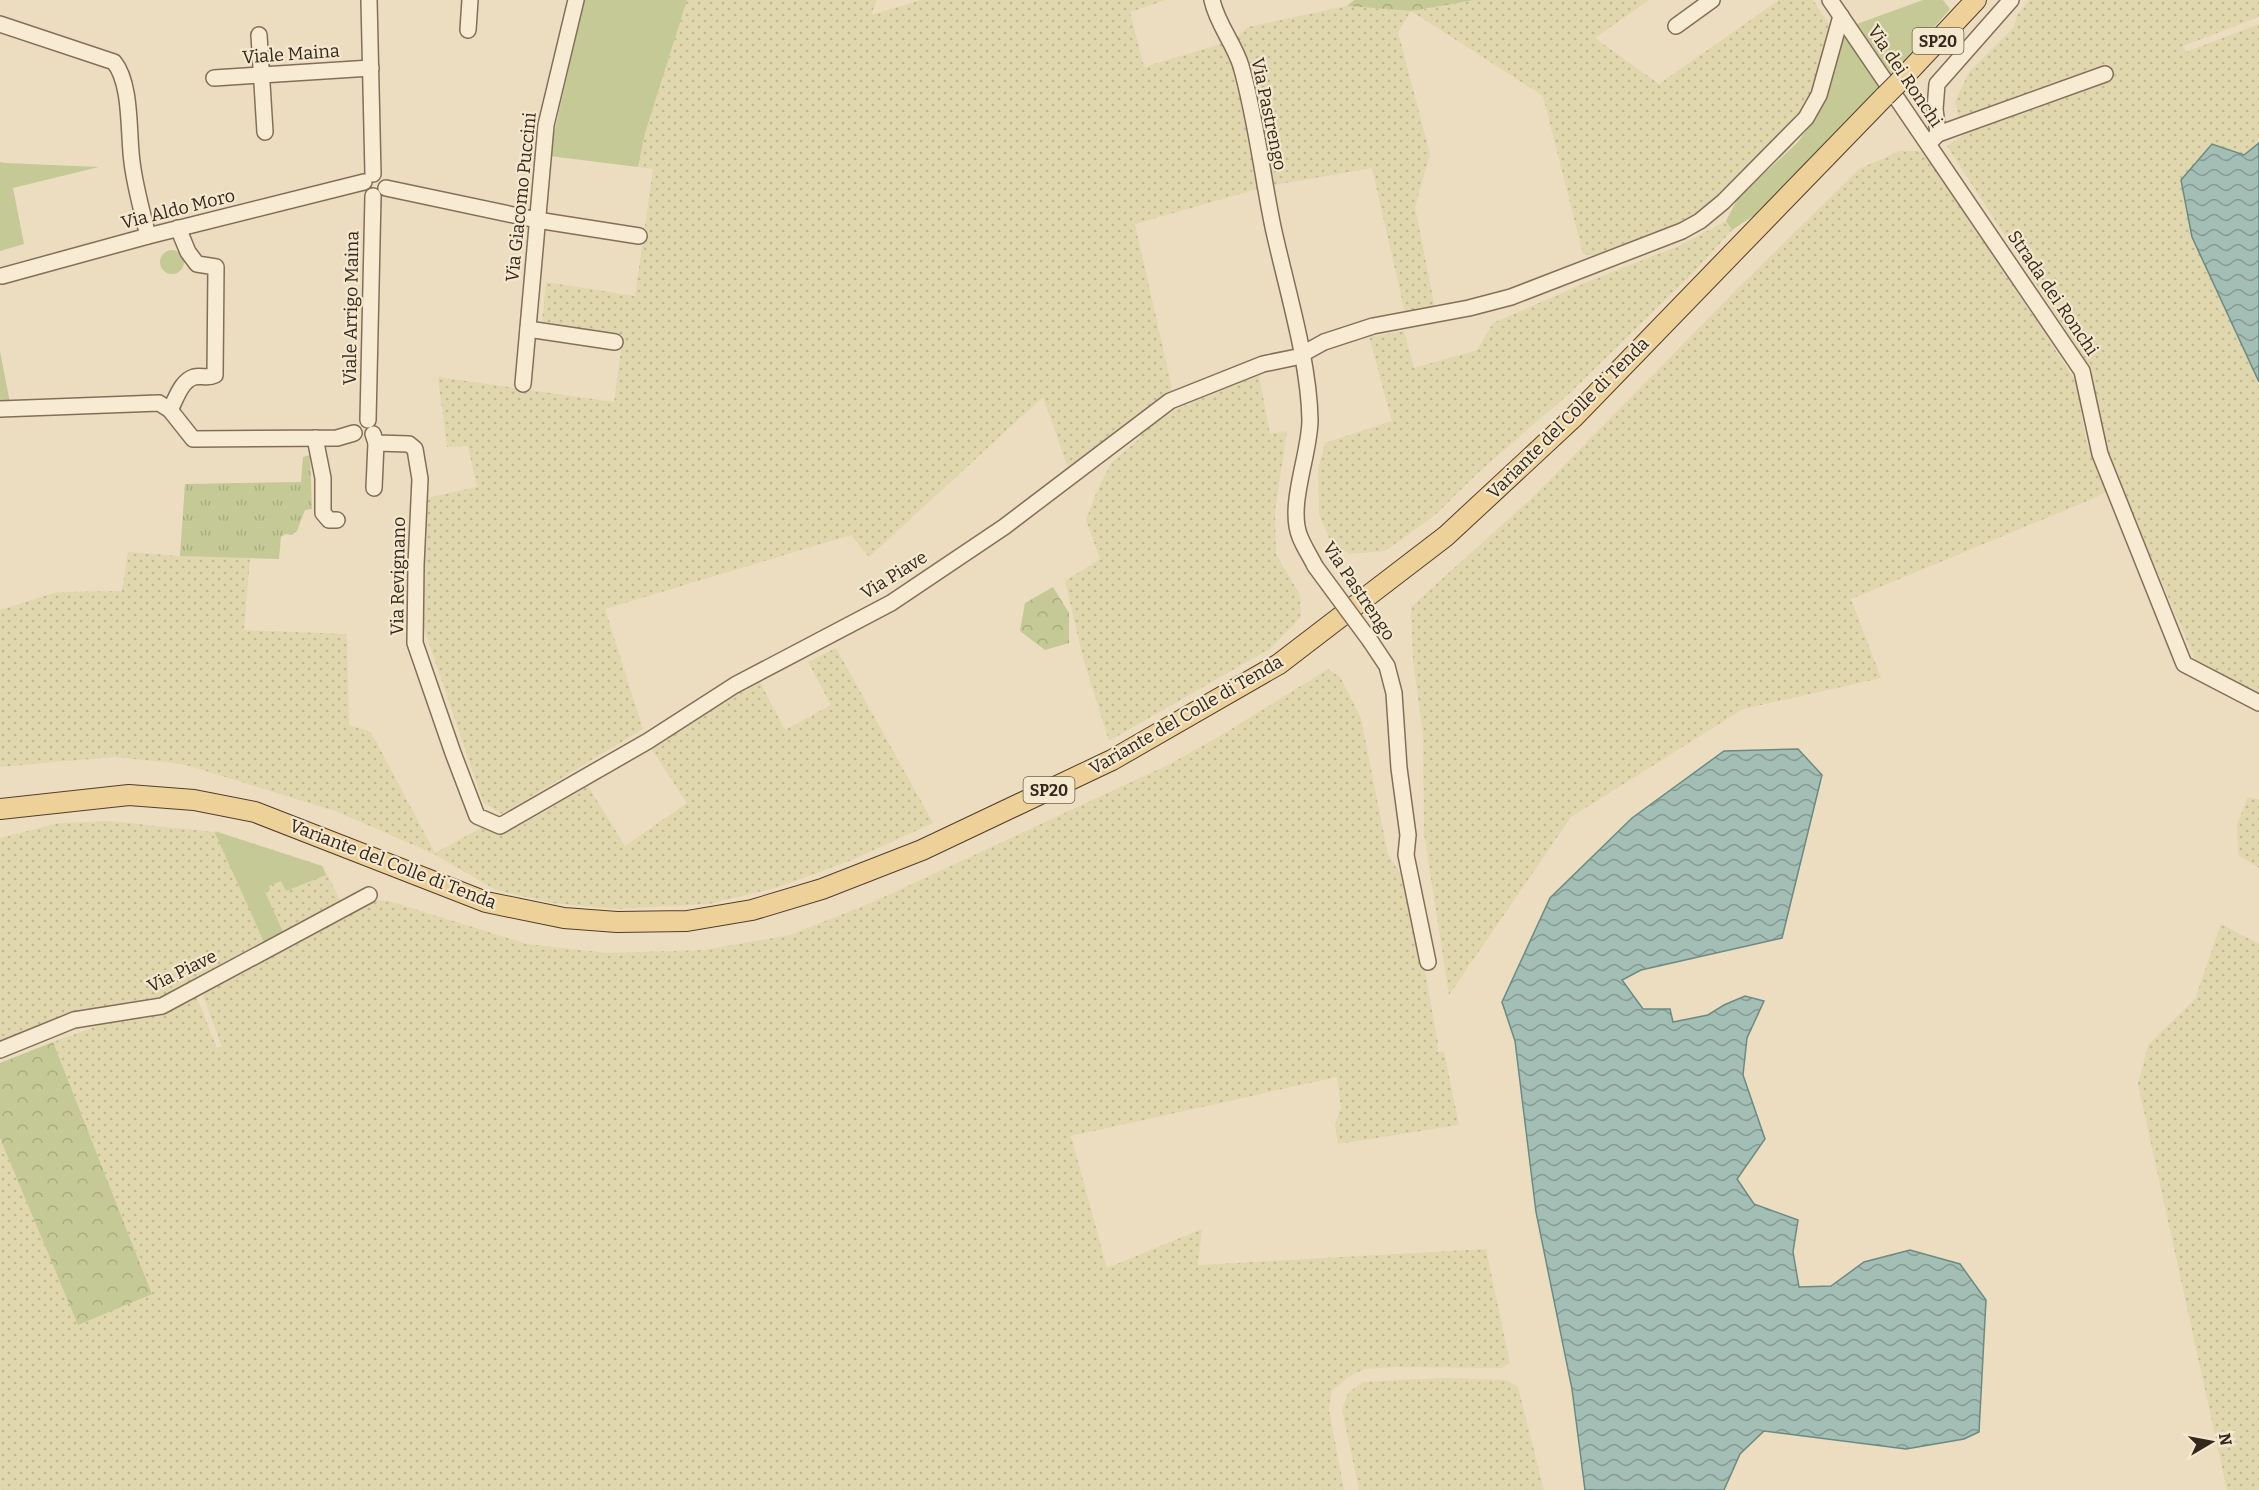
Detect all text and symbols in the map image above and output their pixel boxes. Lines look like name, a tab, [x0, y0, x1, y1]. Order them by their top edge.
street label: Via dei Ronchi	[1863, 21, 1947, 131]
road number: SP20	[1912, 28, 1964, 54]
street label: Viale Maina	[242, 40, 341, 68]
street label: Via Pastrengo	[1246, 56, 1292, 172]
street label: Via Giacomo Puccini	[501, 111, 541, 283]
street label: Via Aldo Moro	[119, 184, 237, 234]
street label: Strada dei Ronchi	[2003, 226, 2103, 360]
street label: Viale Arrigo Maina	[339, 230, 363, 385]
street label: Variante del Colle di Tenda	[1482, 332, 1654, 504]
street label: Via Revignano	[386, 516, 410, 636]
street label: Via Pastrengo	[1318, 537, 1400, 645]
street label: Via Piave	[857, 546, 931, 604]
street label: Variante del Colle di Tenda	[1085, 650, 1287, 780]
road number: SP20	[1024, 777, 1074, 803]
street label: Variante del Colle di Tenda	[286, 814, 500, 914]
street label: Via Piave	[144, 945, 220, 997]
north arrow	[2181, 1412, 2241, 1472]
text: N	[2215, 1432, 2236, 1447]

